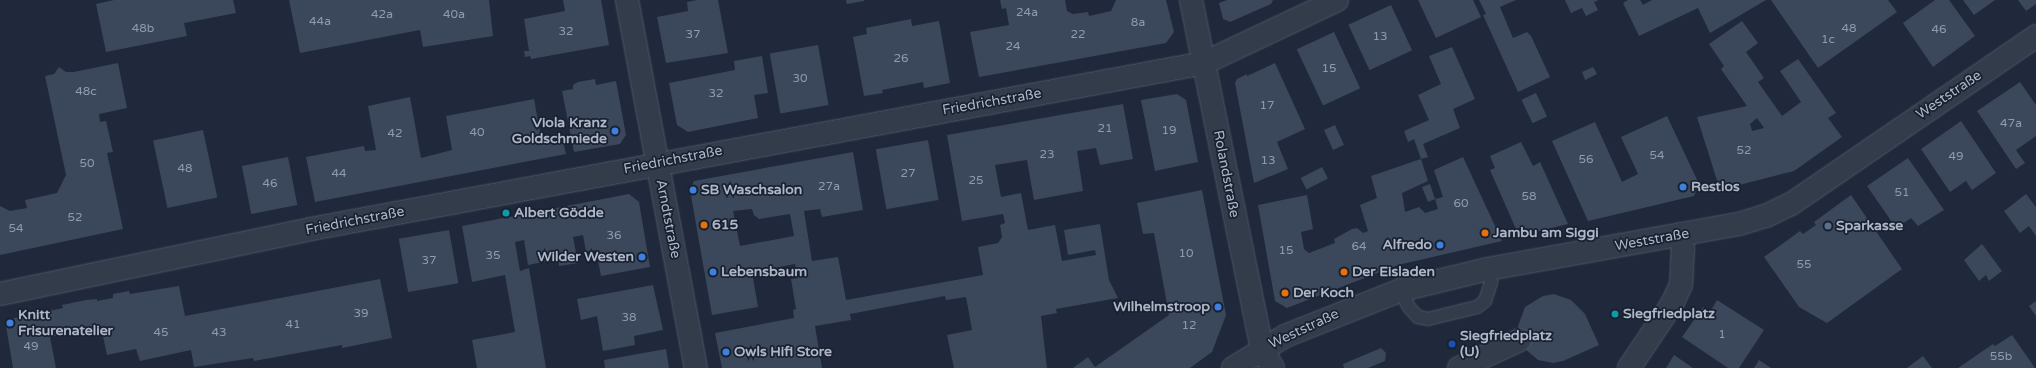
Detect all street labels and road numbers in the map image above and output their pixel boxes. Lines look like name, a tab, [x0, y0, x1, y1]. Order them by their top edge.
street label: Weststraße	[1913, 67, 1985, 123]
street label: Friedrichstraße	[941, 85, 1043, 119]
street label: Rolandstraße	[1209, 129, 1243, 219]
street label: Friedrichstraße	[622, 142, 724, 178]
street label: Arndtstraße	[652, 178, 684, 260]
street label: Friedrichstraße	[304, 203, 406, 239]
street label: Weststraße	[1614, 225, 1690, 255]
street label: Weststraße	[1266, 306, 1342, 352]

